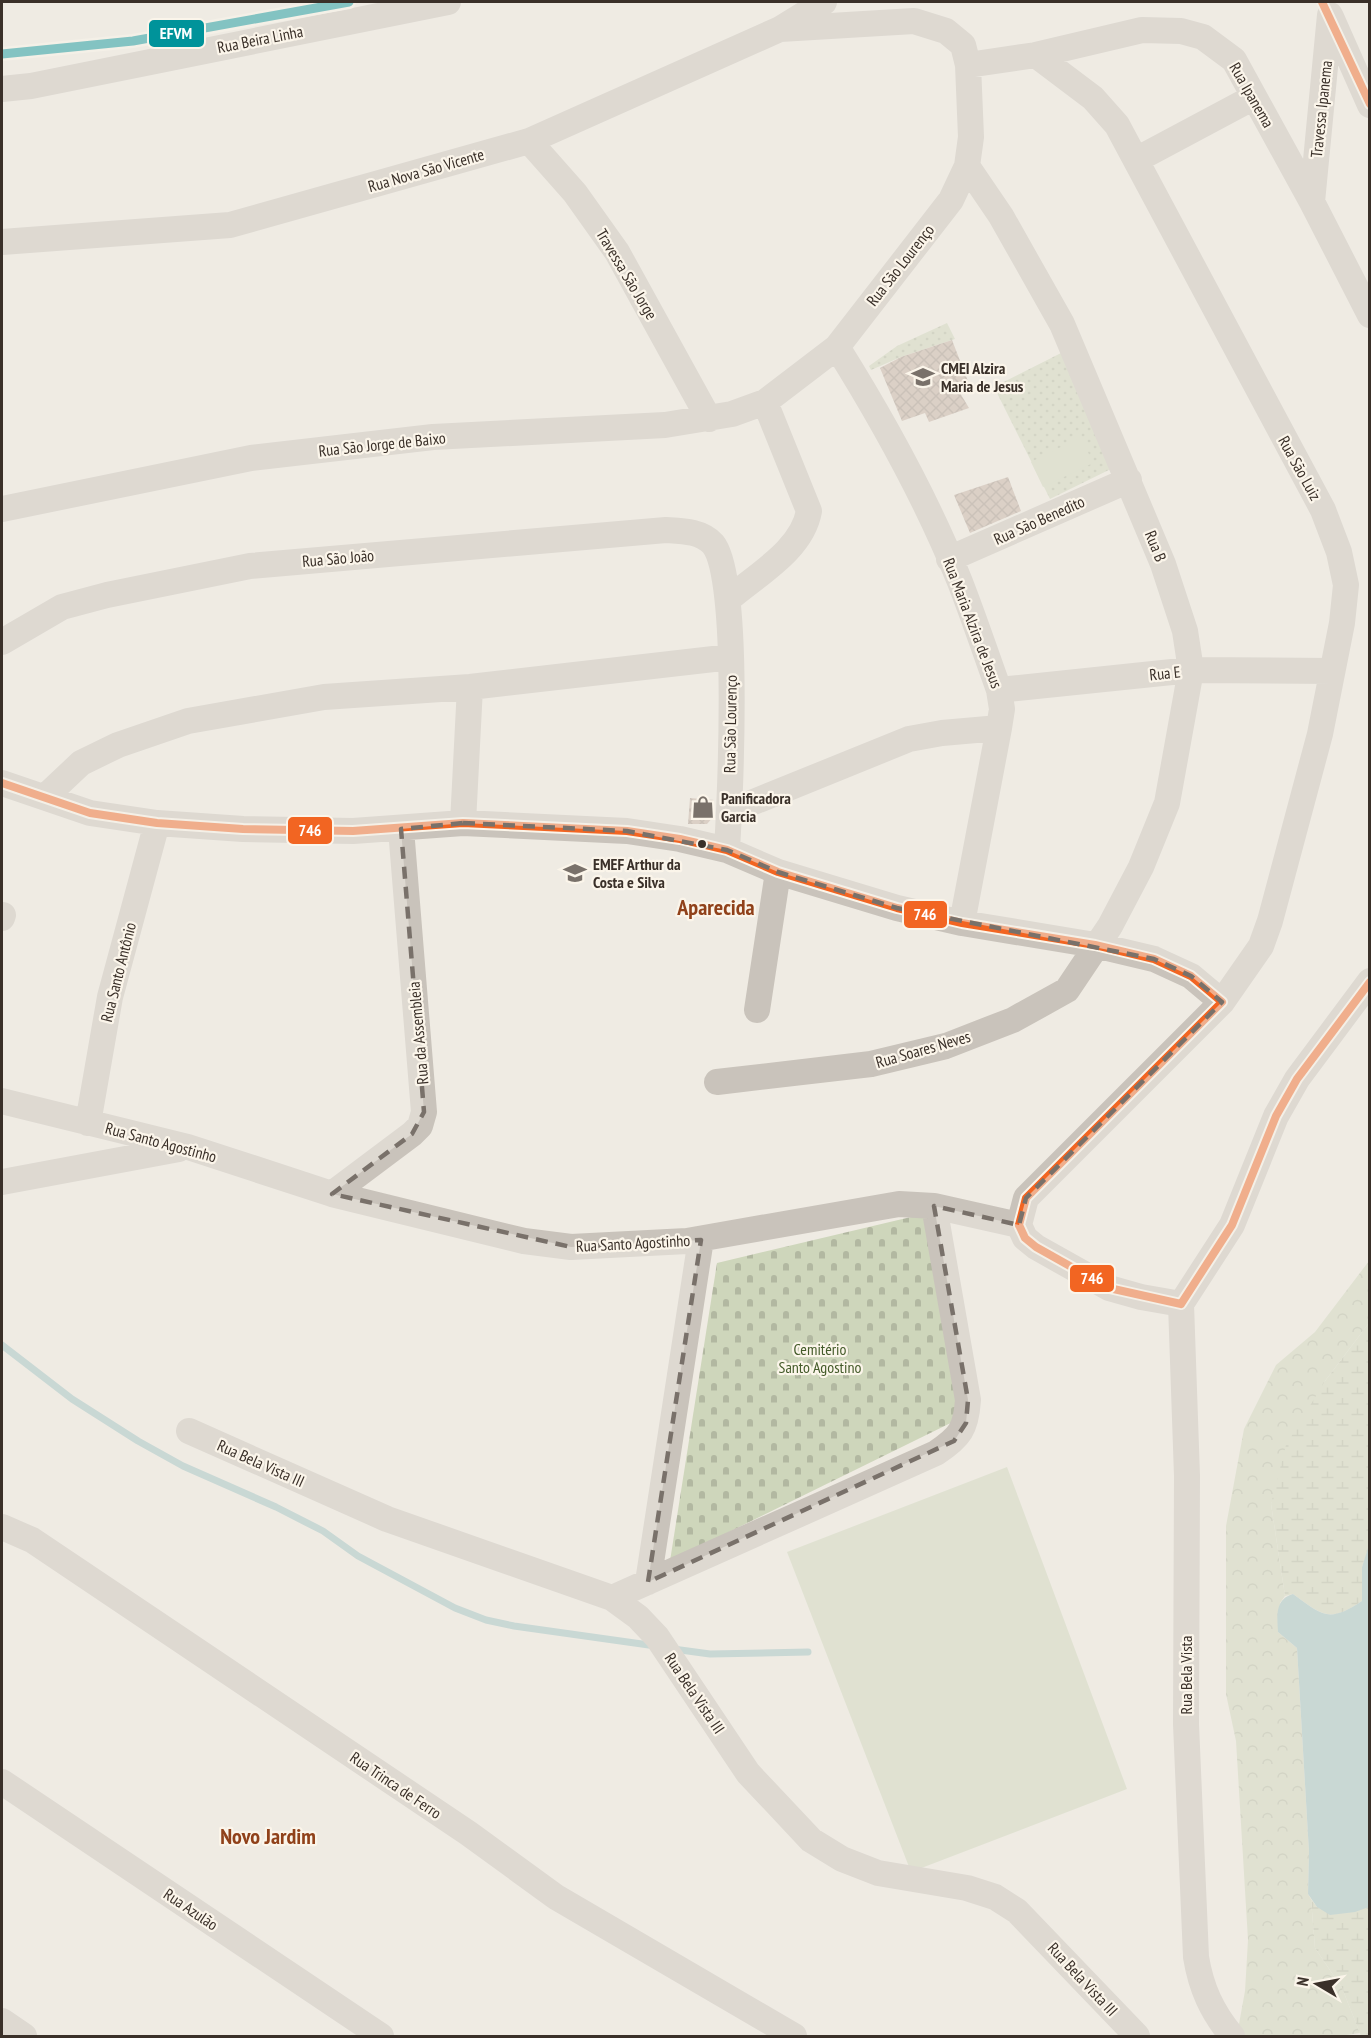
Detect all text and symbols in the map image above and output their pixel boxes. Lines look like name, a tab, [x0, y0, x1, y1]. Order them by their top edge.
line badge: EFVM	[148, 19, 205, 48]
street label: Rua Beira Linha	[215, 21, 305, 57]
text: EFVM	[160, 23, 192, 43]
street label: Rua Ipanema	[1225, 59, 1279, 131]
street label: Travessa Ipanema	[1306, 59, 1336, 159]
street label: Rua Nova São Vicente	[366, 144, 486, 196]
street label: Rua São Lourenço	[862, 220, 938, 310]
street label: Travessa São Jorge	[592, 225, 662, 323]
place label: CMEI Alzira Maria de Jesus	[941, 358, 1024, 396]
school or university icon: CMEI Alzira Maria de Jesus	[910, 364, 936, 390]
street label: Rua São Jorge de Baixo	[318, 427, 447, 461]
street label: Rua São Luiz	[1274, 432, 1326, 504]
street label: Rua São Benedito	[990, 491, 1088, 549]
street label: Rua B	[1141, 527, 1171, 565]
street label: Rua São João	[301, 545, 375, 571]
street label: Rua Maria Alzira de Jesus	[939, 555, 1007, 691]
street label: Rua E	[1148, 661, 1182, 685]
street label: Rua São Lourenço	[719, 675, 741, 773]
place label: Panificadora Garcia	[721, 788, 791, 826]
shop icon: Panificadora Garcia	[690, 794, 716, 820]
line badge: 746	[287, 816, 333, 845]
text: 746	[299, 820, 322, 840]
unlabelled marker	[696, 838, 708, 850]
place label: EMEF Arthur da Costa e Silva	[593, 854, 681, 892]
school or university icon: EMEF Arthur da Costa e Silva	[562, 860, 588, 886]
district label: Aparecida	[676, 893, 755, 921]
line badge: 746	[903, 900, 948, 929]
text: 746	[914, 904, 937, 924]
street label: Rua Santo Antônio	[96, 920, 140, 1024]
street label: Rua da Assembleia	[404, 981, 432, 1085]
street label: Rua Soares Neves	[873, 1026, 973, 1072]
street label: Rua Santo Agostinho	[103, 1118, 219, 1166]
street label: Rua Santo Agostinho	[575, 1230, 691, 1256]
line badge: 746	[1069, 1264, 1115, 1293]
text: 746	[1081, 1268, 1104, 1288]
park label: Cemitério Santo Agostino	[779, 1339, 862, 1377]
street label: Rua Bela Vista III	[214, 1435, 308, 1491]
street label: Rua Bela Vista	[1176, 1636, 1196, 1714]
street label: Rua Bela Vista III	[661, 1649, 729, 1737]
street label: Rua Trinca de Ferro	[346, 1747, 446, 1823]
district label: Novo Jardim	[220, 1822, 316, 1850]
street label: Rua Azulão	[160, 1884, 222, 1934]
street label: Rua Bela Vista III	[1044, 1938, 1122, 2020]
north arrow	[1287, 1954, 1347, 2014]
text: N	[1292, 1975, 1313, 1987]

